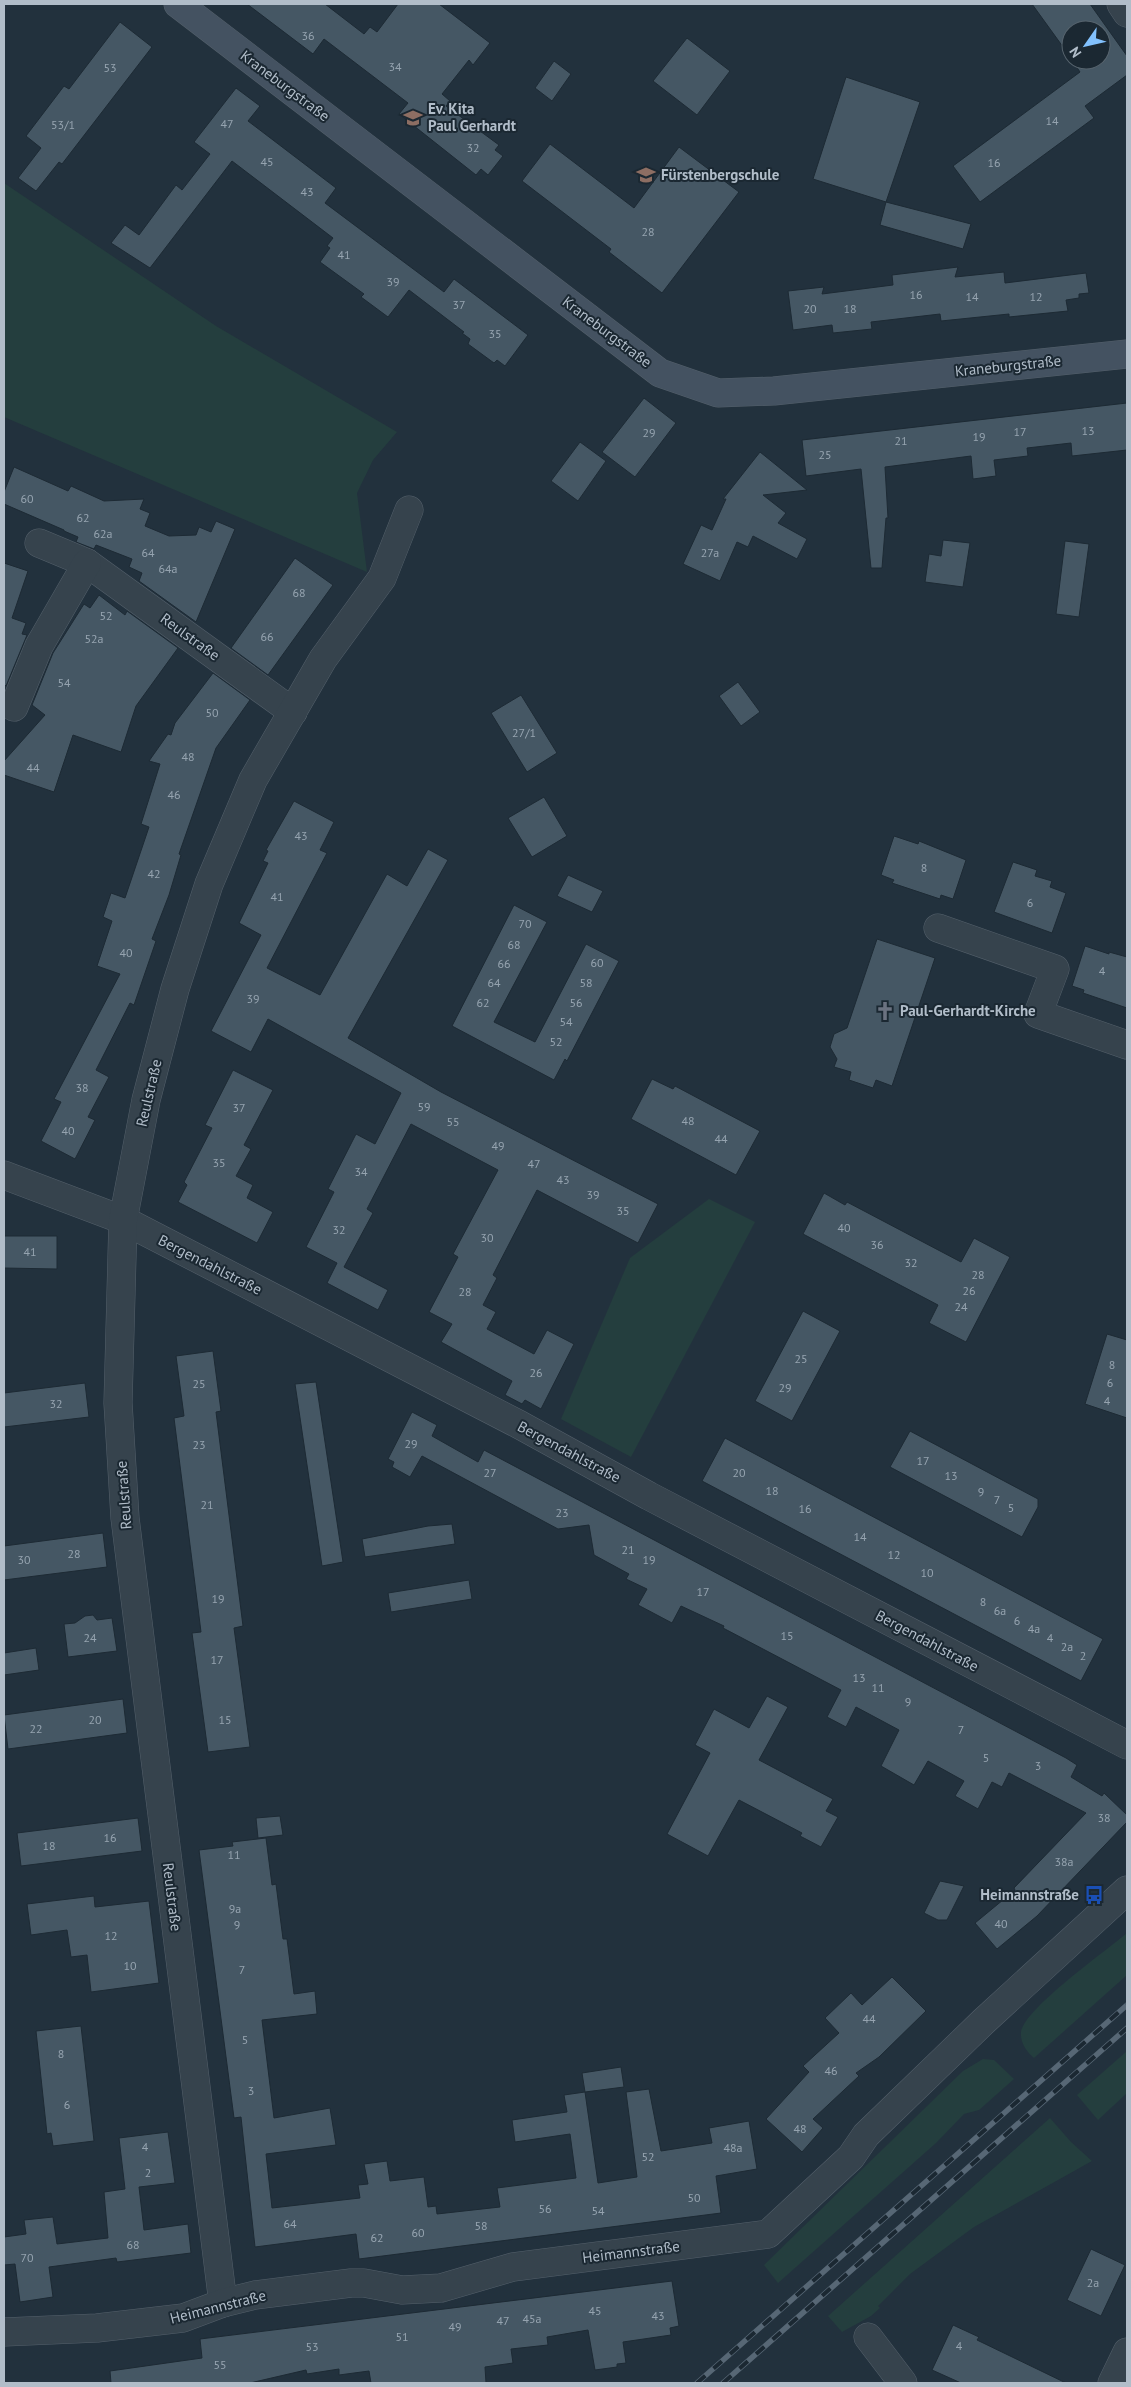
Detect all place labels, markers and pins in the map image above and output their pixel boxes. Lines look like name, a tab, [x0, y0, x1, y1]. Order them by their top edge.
place label: Ev. Kita Paul Gerhardt	[428, 99, 517, 135]
school or university icon: Ev. Kita Paul Gerhardt	[402, 107, 424, 129]
school or university icon: Fürstenbergschule	[635, 164, 657, 186]
place label: Fürstenbergschule	[661, 165, 780, 184]
church icon: Paul-Gerhardt-Kirche	[874, 1000, 896, 1022]
place label: Paul-Gerhardt-Kirche	[900, 1001, 1036, 1020]
bus stop icon: Heimannstraße	[1083, 1884, 1105, 1906]
place label: Heimannstraße	[980, 1885, 1079, 1904]

